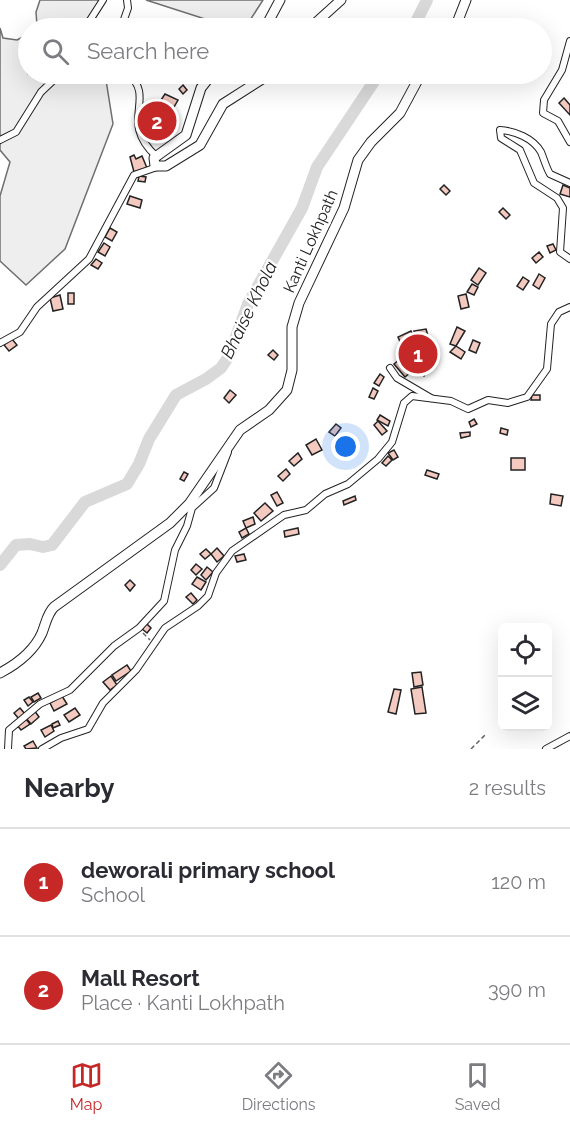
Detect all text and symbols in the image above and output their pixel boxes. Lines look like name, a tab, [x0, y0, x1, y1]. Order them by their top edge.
search box	[18, 18, 552, 84]
icon: search	[39, 35, 72, 68]
text: Search here	[87, 38, 209, 64]
pin: 2	[138, 98, 176, 144]
street label: Kanti Lokhpath	[279, 187, 342, 296]
water label: Bhaise Khola	[216, 257, 281, 362]
pin: 1	[398, 332, 438, 376]
your location	[331, 432, 360, 461]
map controls	[498, 623, 552, 731]
button: locate	[498, 623, 552, 677]
button: layers	[498, 677, 552, 731]
text: Nearby	[24, 773, 114, 803]
text: 2 results	[469, 776, 546, 800]
text: deworali primary school	[81, 857, 335, 883]
text: 1	[39, 870, 48, 894]
text: 120 m	[491, 870, 546, 894]
text: School	[81, 883, 145, 907]
text: Mall Resort	[81, 965, 200, 991]
text: 2	[38, 978, 49, 1002]
text: 390 m	[488, 978, 546, 1002]
text: Place · Kanti Lokhpath	[81, 991, 285, 1015]
tab: Map	[70, 1059, 103, 1114]
tab: Directions	[242, 1059, 316, 1114]
tab: Saved	[455, 1059, 500, 1114]

